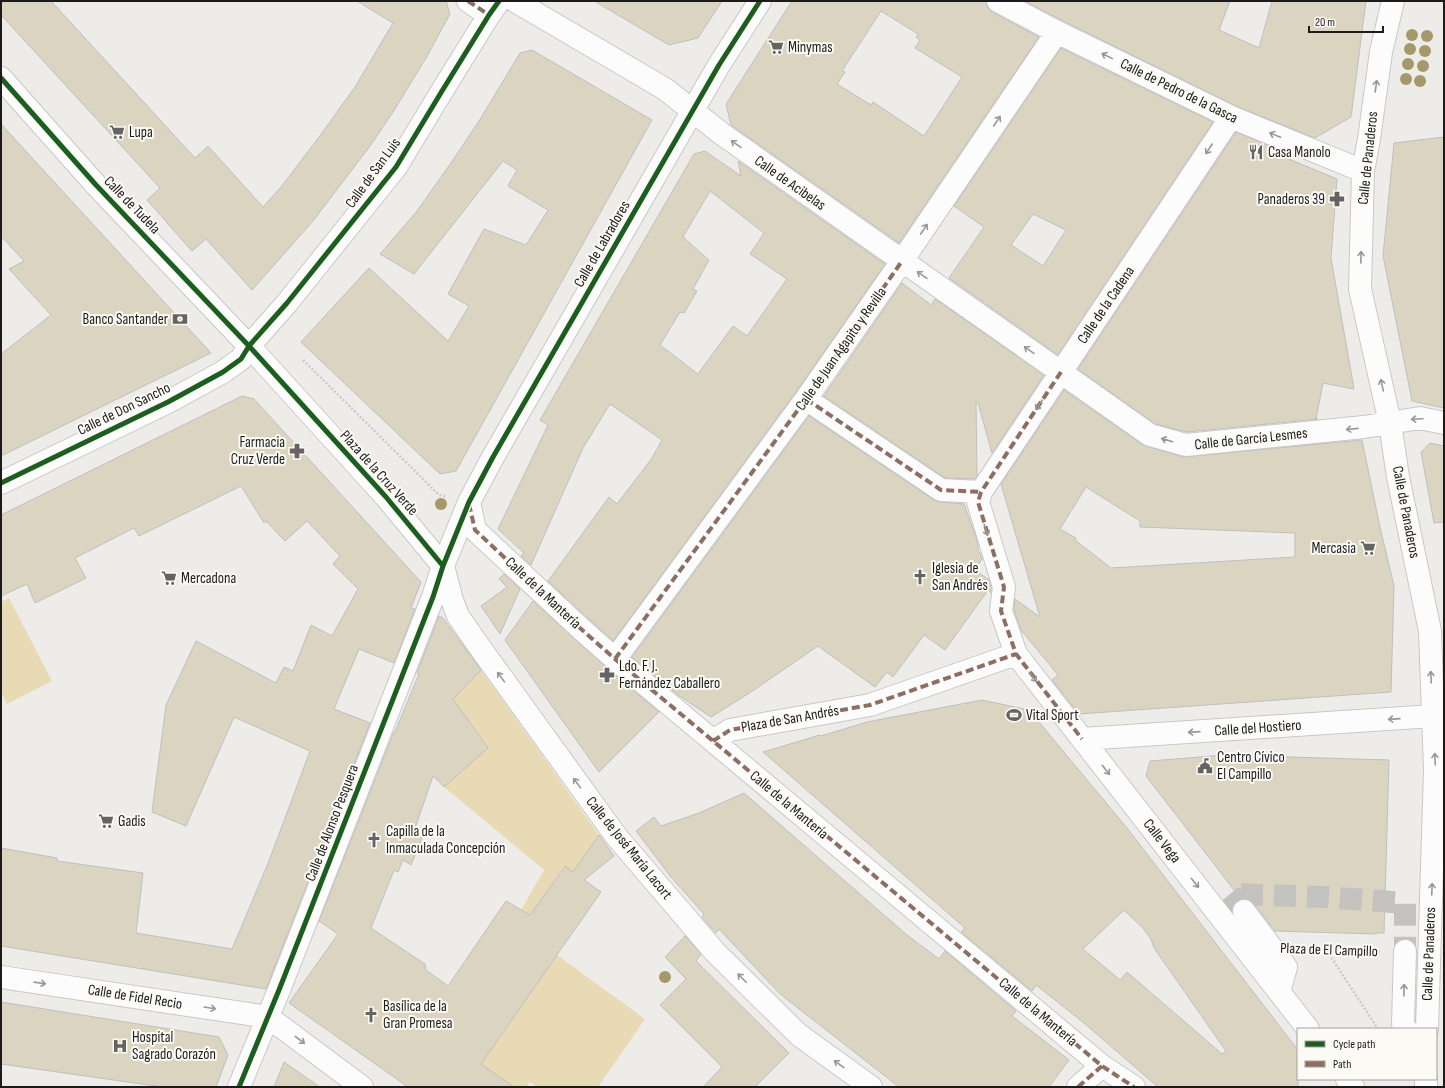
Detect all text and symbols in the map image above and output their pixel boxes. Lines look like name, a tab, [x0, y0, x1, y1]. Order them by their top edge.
scale bar	[1309, 8, 1383, 34]
text: 20 m	[1315, 15, 1335, 30]
supermarket icon: Minymas	[767, 38, 785, 56]
place label: Minymas	[788, 38, 833, 57]
one-way arrow	[1101, 52, 1113, 59]
street label: Calle de Pedro de la Gasca	[1117, 54, 1241, 128]
one-way arrow	[1372, 80, 1380, 93]
street label: Calle de Panaderos	[1354, 110, 1382, 206]
one-way arrow	[993, 116, 1001, 127]
supermarket icon: Lupa	[108, 123, 126, 141]
place label: Lupa	[129, 123, 153, 142]
one-way arrow	[1270, 130, 1282, 138]
street label: Calle de San Luis	[341, 134, 405, 212]
one-way arrow	[730, 140, 741, 148]
one-way arrow	[1205, 143, 1213, 154]
restaurant icon: Casa Manolo	[1247, 143, 1265, 161]
place label: Casa Manolo	[1268, 143, 1331, 162]
street label: Calle de Acibelas	[751, 151, 829, 215]
street label: Calle de Tudela	[100, 172, 165, 238]
place label: Panaderos 39	[1258, 190, 1325, 209]
pharmacy icon: Panaderos 39	[1328, 190, 1346, 208]
street label: Calle de Labradores	[570, 197, 634, 291]
one-way arrow	[920, 224, 928, 235]
one-way arrow	[1357, 251, 1364, 264]
street label: Calle de la Cadena	[1073, 262, 1139, 347]
one-way arrow	[917, 271, 928, 279]
street label: Calle de Juan Agapito y Revilla	[791, 283, 891, 414]
place label: Banco Santander	[83, 310, 169, 329]
bank icon: Banco Santander	[171, 310, 189, 328]
one-way arrow	[1023, 346, 1034, 354]
street label: Calle de Don Sancho	[74, 378, 174, 440]
one-way arrow	[1377, 379, 1385, 392]
one-way arrow	[1035, 399, 1043, 410]
one-way arrow	[1411, 416, 1424, 423]
street label: Calle de García Lesmes	[1194, 424, 1308, 454]
one-way arrow	[1346, 425, 1359, 432]
street label: Plaza de la Cruz Verde	[336, 426, 422, 520]
place label: Farmacia Cruz Verde	[231, 433, 285, 469]
one-way arrow	[1161, 436, 1174, 443]
pharmacy icon: Farmacia Cruz Verde	[288, 442, 306, 460]
street label: Calle de Panaderos	[1388, 464, 1424, 560]
one-way arrow	[983, 523, 990, 536]
place label: Mercasia	[1311, 539, 1356, 558]
supermarket icon: Mercasia	[1359, 539, 1377, 557]
street label: Calle de la Mantería	[501, 553, 585, 633]
place label: Iglesia de San Andrés	[932, 559, 988, 595]
church icon: Iglesia de San Andrés	[911, 568, 929, 586]
supermarket icon: Mercadona	[160, 569, 178, 587]
place label: Mercadona	[181, 569, 236, 588]
place label: Ldo. F. J. Fernández Caballero	[619, 657, 720, 693]
pharmacy icon: Ldo. F. J. Fernández Caballero	[598, 666, 616, 684]
one-way arrow	[1028, 671, 1037, 682]
one-way arrow	[1428, 671, 1435, 684]
one-way arrow	[497, 672, 505, 683]
street label: Plaza de San Andrés	[740, 701, 840, 737]
sports icon: Vital Sport	[1005, 706, 1023, 724]
place label: Vital Sport	[1026, 706, 1079, 725]
street label: Calle del Hostiero	[1214, 715, 1302, 741]
one-way arrow	[1388, 715, 1401, 722]
one-way arrow	[1188, 728, 1201, 735]
place label: Centro Cívico El Campillo	[1217, 748, 1285, 784]
one-way arrow	[1431, 753, 1439, 766]
public building icon: Centro Cívico El Campillo	[1196, 757, 1214, 775]
street label: Calle de Alonso Pesquera	[301, 762, 363, 884]
one-way arrow	[1102, 764, 1110, 775]
street label: Calle de la Mantería	[746, 767, 832, 844]
one-way arrow	[573, 778, 581, 789]
street label: Calle de José María Lacort	[582, 793, 677, 904]
supermarket icon: Gadis	[97, 812, 115, 830]
place label: Gadis	[118, 812, 146, 831]
street label: Calle Vega	[1139, 815, 1185, 867]
place label: Capilla de la Inmaculada Concepción	[386, 822, 506, 858]
church icon: Capilla de la Inmaculada Concepción	[365, 831, 383, 849]
one-way arrow	[1190, 878, 1199, 889]
one-way arrow	[1428, 883, 1435, 896]
street label: Calle de Panaderos	[1418, 907, 1440, 1001]
street label: Plaza de El Campillo	[1280, 939, 1378, 961]
one-way arrow	[737, 973, 747, 983]
street label: Calle de la Mantería	[995, 974, 1081, 1051]
one-way arrow	[33, 979, 46, 987]
street label: Calle de Fidel Recio	[86, 980, 184, 1014]
one-way arrow	[1400, 984, 1408, 997]
place label: Basílica de la Gran Promesa	[383, 997, 453, 1033]
one-way arrow	[203, 1004, 216, 1012]
church icon: Basílica de la Gran Promesa	[362, 1006, 380, 1024]
place label: Hospital Sagrado Corazón	[132, 1028, 216, 1064]
legend	[1297, 1028, 1437, 1080]
one-way arrow	[294, 1036, 305, 1045]
hospital icon: Hospital Sagrado Corazón	[111, 1037, 129, 1055]
text: Cycle path	[1333, 1037, 1375, 1052]
text: Path	[1333, 1057, 1351, 1072]
one-way arrow	[834, 1060, 845, 1068]

